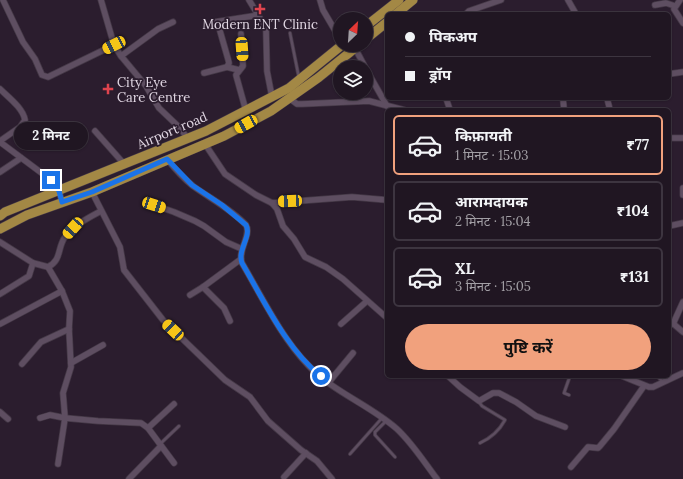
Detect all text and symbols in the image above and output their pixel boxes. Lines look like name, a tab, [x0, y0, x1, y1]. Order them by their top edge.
marker: Modern ENT Clinic	[254, 3, 266, 15]
north arrow	[333, 12, 373, 52]
map controls	[333, 12, 373, 100]
place label: Modern ENT Clinic	[202, 16, 318, 33]
text: पिकअप	[429, 27, 477, 46]
car	[101, 34, 127, 56]
car	[235, 37, 249, 61]
button: layers	[333, 60, 373, 100]
text: ड्रॉप	[429, 65, 451, 84]
place label: City Eye Care Centre	[117, 74, 190, 106]
marker: City Eye Care Centre	[102, 83, 114, 95]
street label: Airport road	[134, 108, 210, 153]
car	[233, 113, 259, 135]
callout: 2 मिनट	[14, 122, 88, 150]
text: किफ़ायती	[455, 126, 512, 145]
text: 2 मिनट	[32, 127, 70, 144]
icon: car	[407, 127, 443, 163]
text: ₹77	[626, 135, 649, 154]
text: 1 मिनट · 15:03	[455, 147, 529, 164]
route end	[42, 171, 60, 189]
text: आरामदायक	[455, 192, 528, 211]
icon: car	[407, 193, 443, 229]
car	[278, 194, 302, 208]
car	[141, 196, 167, 214]
text: ₹104	[617, 201, 649, 220]
text: 2 मिनट · 15:04	[455, 213, 531, 230]
car	[61, 215, 85, 241]
icon: car	[407, 259, 443, 295]
text: XL	[455, 259, 475, 278]
text: ₹131	[620, 267, 649, 286]
text: 3 मिनट · 15:05	[455, 278, 531, 295]
car	[160, 317, 186, 343]
button: पुष्टि करें	[405, 324, 651, 370]
route start	[312, 367, 330, 385]

